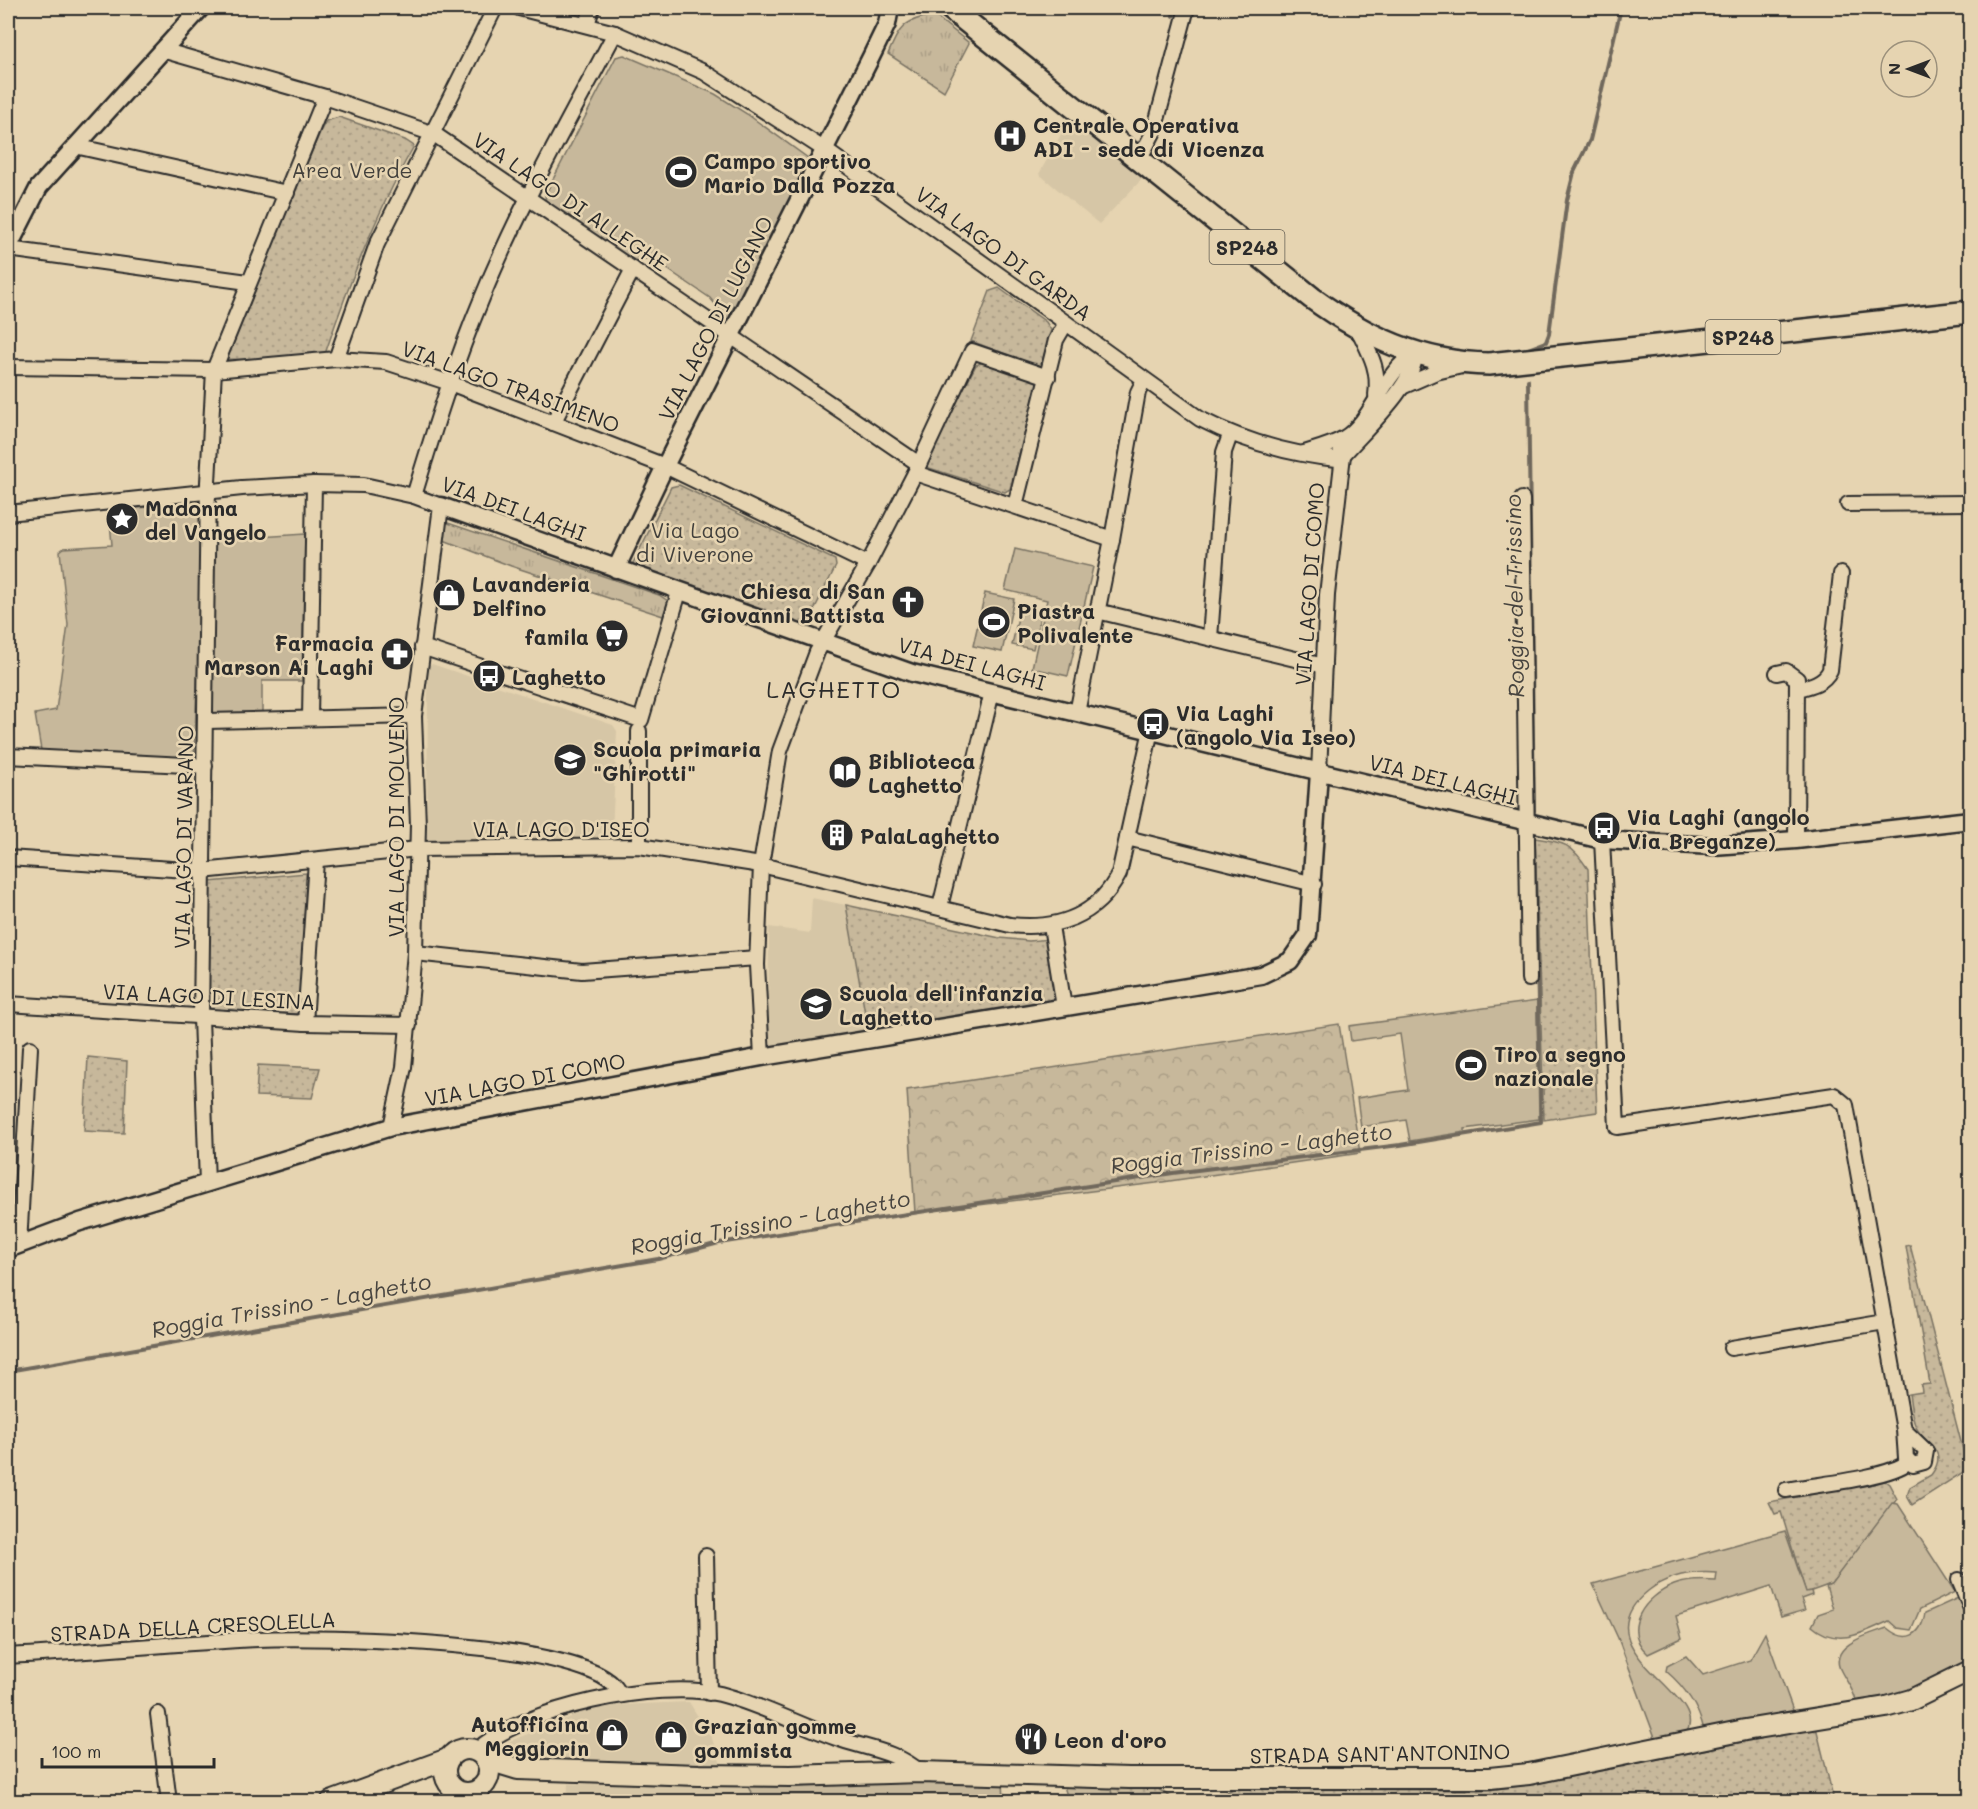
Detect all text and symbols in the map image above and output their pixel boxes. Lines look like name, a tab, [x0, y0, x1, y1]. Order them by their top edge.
north arrow	[1879, 39, 1939, 99]
text: N	[1883, 63, 1904, 75]
place label: Centrale Operativa ADI - sede di Vicenza	[1033, 111, 1265, 162]
hospital icon: Centrale Operativa ADI - sede di Vicenza	[992, 118, 1028, 154]
street label: VIA LAGO DI ALLEGHE	[468, 125, 674, 277]
place label: Campo sportivo Mario Dalla Pozza	[704, 147, 896, 198]
sports icon: Campo sportivo Mario Dalla Pozza	[663, 154, 699, 190]
park label: Area Verde	[291, 156, 413, 183]
street label: VIA LAGO DI GARDA	[911, 180, 1097, 326]
street label: VIA LAGO DI LUGANO	[652, 211, 778, 425]
road number: SP248	[1210, 230, 1284, 264]
road number: SP248	[1706, 320, 1780, 354]
street label: VIA LAGO TRASIMENO	[398, 334, 624, 438]
street label: VIA DEI LAGHI	[438, 469, 590, 547]
street label: VIA LAGO DI COMO	[1288, 481, 1330, 687]
place label: Madonna del Vangelo	[145, 494, 267, 545]
water label: Roggia del Trissino	[1498, 494, 1530, 698]
place icon: Madonna del Vangelo	[104, 501, 140, 537]
park label: Via Lago di Viverone	[636, 516, 754, 567]
place label: Lavanderia Delfino	[472, 570, 590, 621]
shop icon: Lavanderia Delfino	[431, 577, 467, 613]
place label: Chiesa di San Giovanni Battista	[700, 577, 885, 628]
church icon: Chiesa di San Giovanni Battista	[890, 584, 926, 620]
place label: Piastra Polivalente	[1017, 597, 1133, 648]
sports icon: Piastra Polivalente	[976, 604, 1012, 640]
supermarket icon: famila	[594, 618, 630, 654]
place label: famila	[525, 623, 589, 650]
place label: Farmacia Marson Ai Laghi	[204, 629, 374, 680]
street label: VIA DEI LAGHI	[895, 630, 1049, 696]
pharmacy icon: Farmacia Marson Ai Laghi	[379, 636, 415, 672]
bus stop icon: Laghetto	[471, 658, 507, 694]
place label: Laghetto	[512, 663, 606, 690]
district label: LAGHETTO	[766, 673, 902, 704]
street label: VIA LAGO DI MOLVENO	[382, 697, 409, 937]
place label: Via Laghi (angolo Via Iseo)	[1176, 699, 1356, 750]
bus stop icon: Via Laghi (angolo Via Iseo)	[1135, 706, 1171, 742]
street label: VIA LAGO DI VARANO	[168, 725, 198, 949]
place label: Scuola primaria "Ghirotti"	[593, 735, 761, 786]
school or university icon: Scuola primaria "Ghirotti"	[552, 742, 588, 778]
place label: Biblioteca Laghetto	[868, 747, 976, 798]
street label: VIA DEI LAGHI	[1366, 748, 1520, 810]
library icon: Biblioteca Laghetto	[827, 754, 863, 790]
place label: Via Laghi (angolo Via Breganze)	[1627, 803, 1810, 854]
bus stop icon: Via Laghi (angolo Via Breganze)	[1586, 810, 1622, 846]
street label: VIA LAGO D'ISEO	[472, 815, 650, 842]
building icon: PalaLaghetto	[819, 817, 855, 853]
place label: PalaLaghetto	[860, 822, 1000, 849]
street label: VIA LAGO DI LESINA	[102, 977, 316, 1015]
place label: Scuola dell'infanzia Laghetto	[839, 979, 1043, 1030]
school or university icon: Scuola dell'infanzia Laghetto	[798, 986, 834, 1022]
place label: Tiro a segno nazionale	[1494, 1040, 1626, 1091]
street label: VIA LAGO DI COMO	[422, 1046, 628, 1112]
sports icon: Tiro a segno nazionale	[1453, 1047, 1489, 1083]
water label: Roggia Trissino - Laghetto	[1109, 1116, 1393, 1180]
water label: Roggia Trissino - Laghetto	[628, 1183, 912, 1261]
water label: Roggia Trissino - Laghetto	[149, 1266, 433, 1344]
street label: STRADA DELLA CRESOLELLA	[50, 1605, 336, 1647]
place label: Autofficina Meggiorin	[471, 1710, 589, 1761]
place label: Grazian gomme gommista	[694, 1712, 857, 1763]
shop icon: Autofficina Meggiorin	[594, 1717, 630, 1753]
shop icon: Grazian gomme gommista	[653, 1719, 689, 1755]
restaurant icon: Leon d'oro	[1013, 1721, 1049, 1757]
place label: Leon d'oro	[1054, 1726, 1167, 1753]
scale bar	[42, 1731, 214, 1769]
street label: STRADA SANT'ANTONINO	[1249, 1737, 1511, 1769]
text: 100 m	[51, 1739, 101, 1763]

